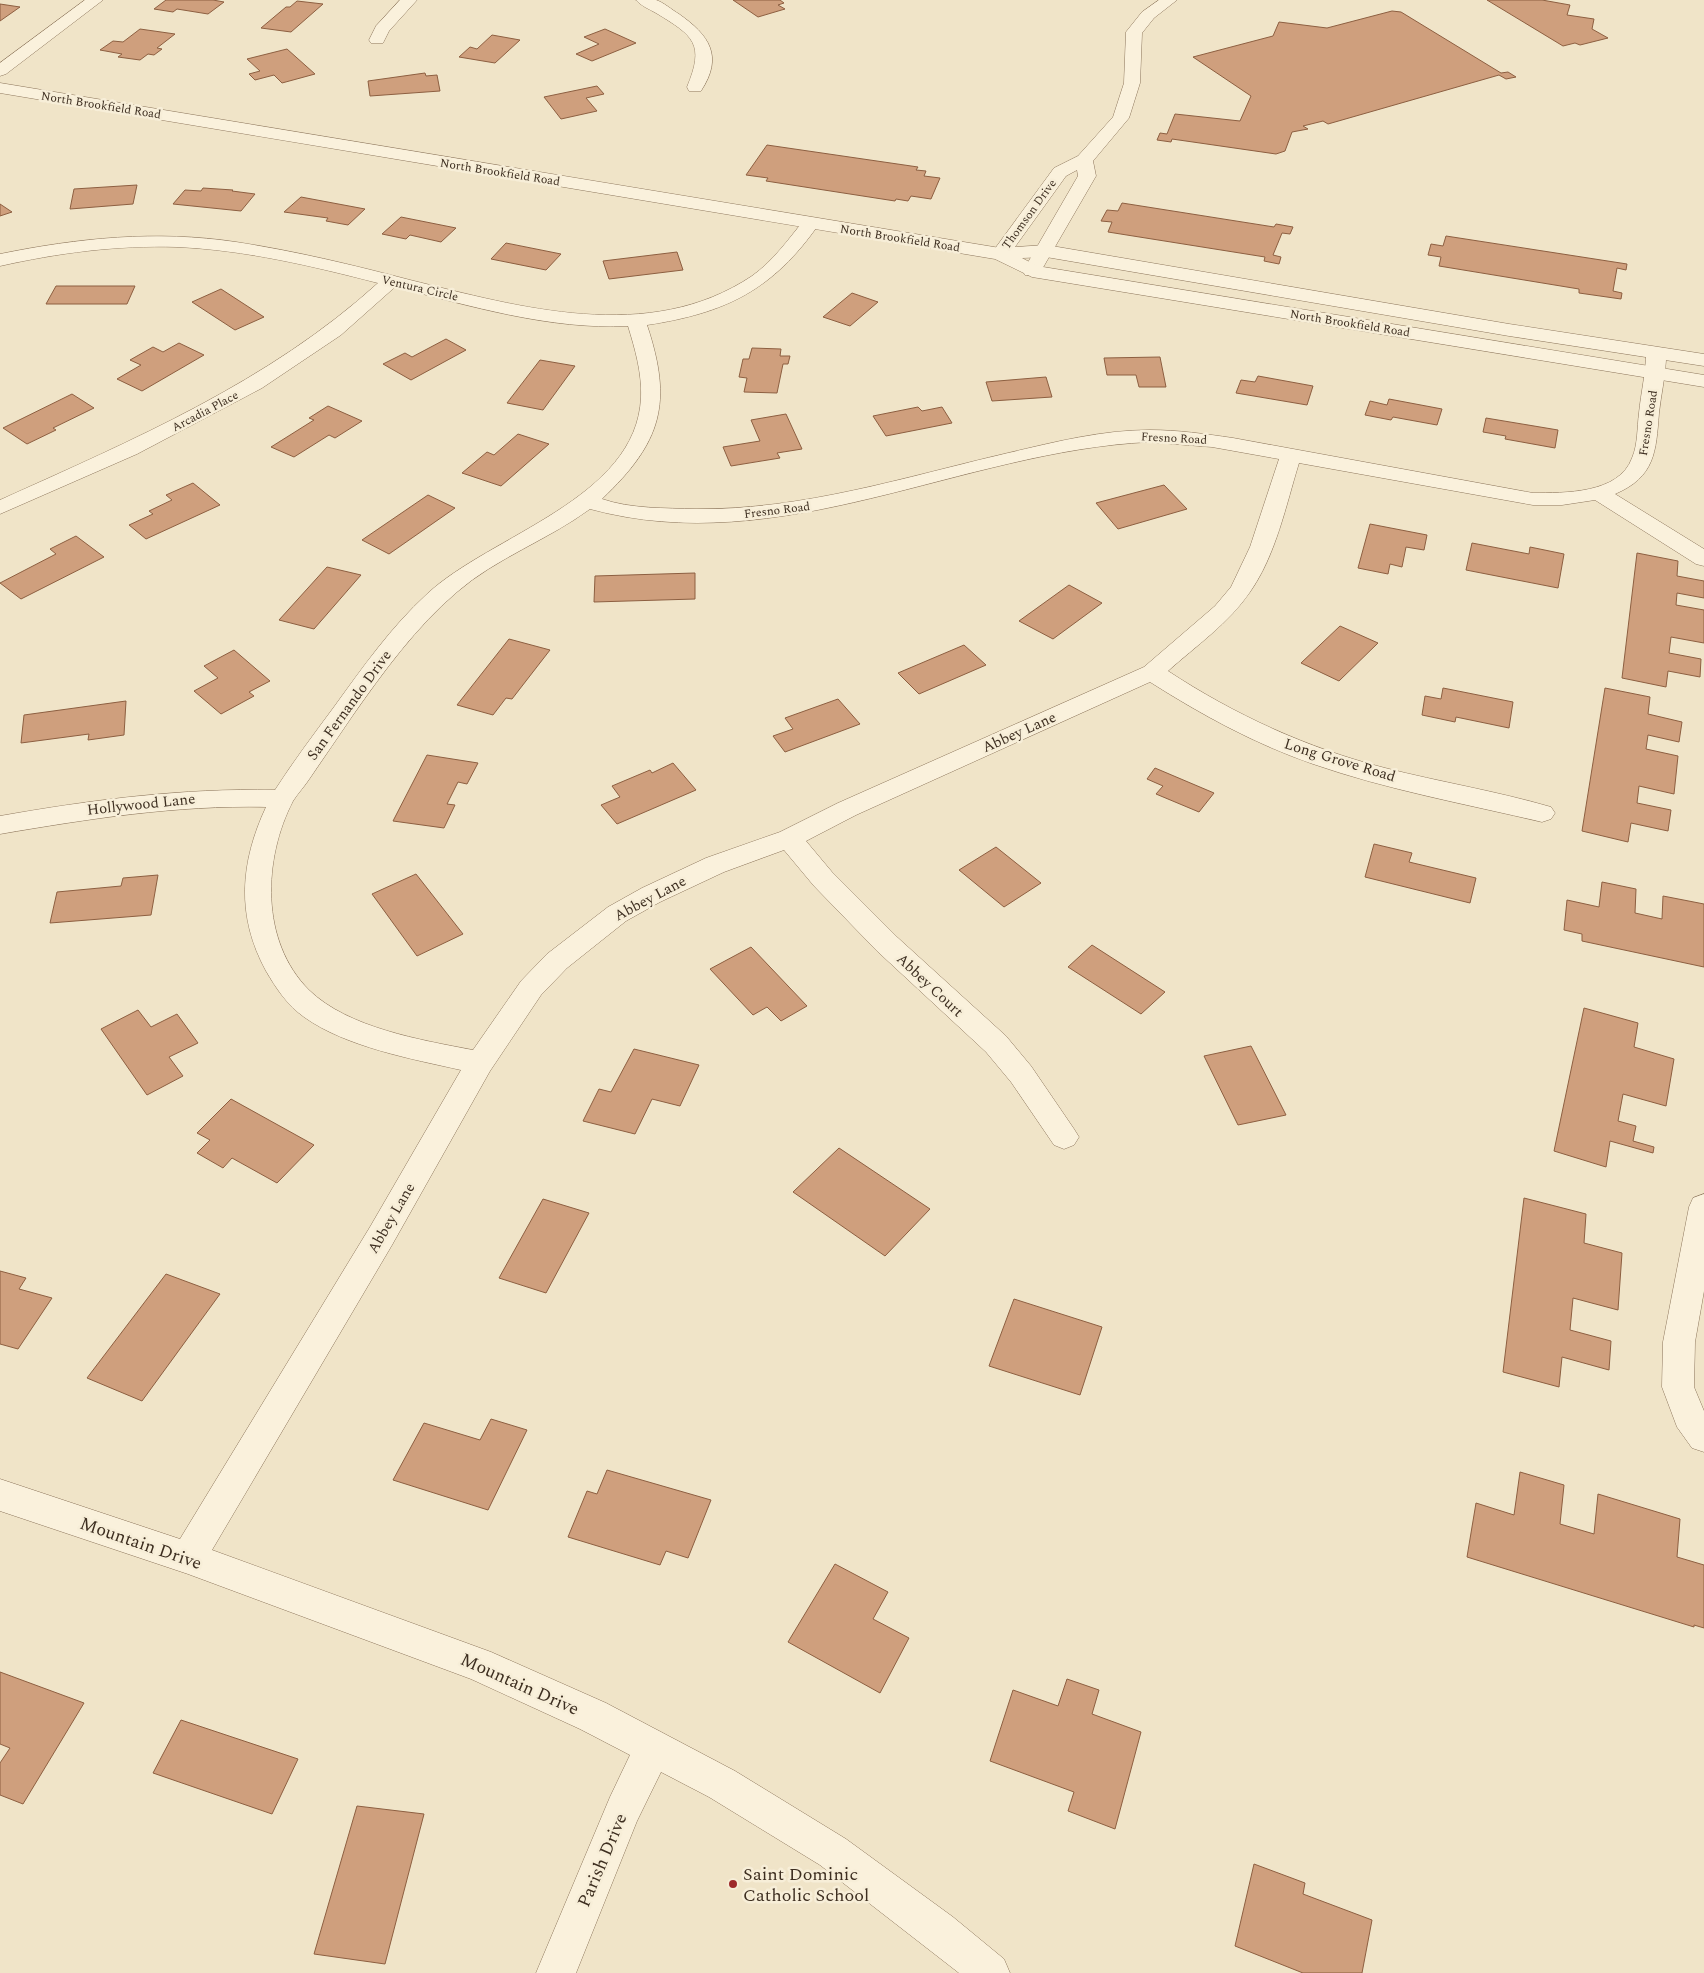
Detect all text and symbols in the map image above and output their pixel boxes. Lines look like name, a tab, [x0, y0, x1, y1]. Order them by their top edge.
street label: North Brookfield Road	[40, 87, 163, 124]
street label: North Brookfield Road	[439, 154, 562, 191]
street label: Thomson Drive	[997, 175, 1062, 253]
street label: North Brookfield Road	[839, 220, 962, 257]
street label: Ventura Circle	[380, 270, 460, 307]
street label: North Brookfield Road	[1289, 305, 1412, 342]
street label: Arcadia Place	[168, 386, 242, 437]
street label: Fresno Road	[1634, 389, 1663, 457]
street label: Fresno Road	[1140, 427, 1208, 450]
street label: Fresno Road	[743, 497, 811, 524]
street label: San Fernando Drive	[301, 645, 397, 765]
street label: Abbey Lane	[979, 706, 1060, 759]
street label: Long Grove Road	[1281, 733, 1399, 788]
street label: Hollywood Lane	[86, 787, 196, 822]
street label: Abbey Lane	[610, 870, 690, 927]
street label: Abbey Court	[891, 948, 968, 1023]
street label: Abbey Lane	[362, 1178, 421, 1258]
street label: Mountain Drive	[76, 1510, 205, 1577]
street label: Mountain Drive	[456, 1646, 583, 1723]
street label: Parish Drive	[571, 1809, 634, 1911]
place label: Saint Dominic Catholic School	[743, 1861, 869, 1909]
marker: Saint Dominic Catholic School	[727, 1878, 739, 1890]

